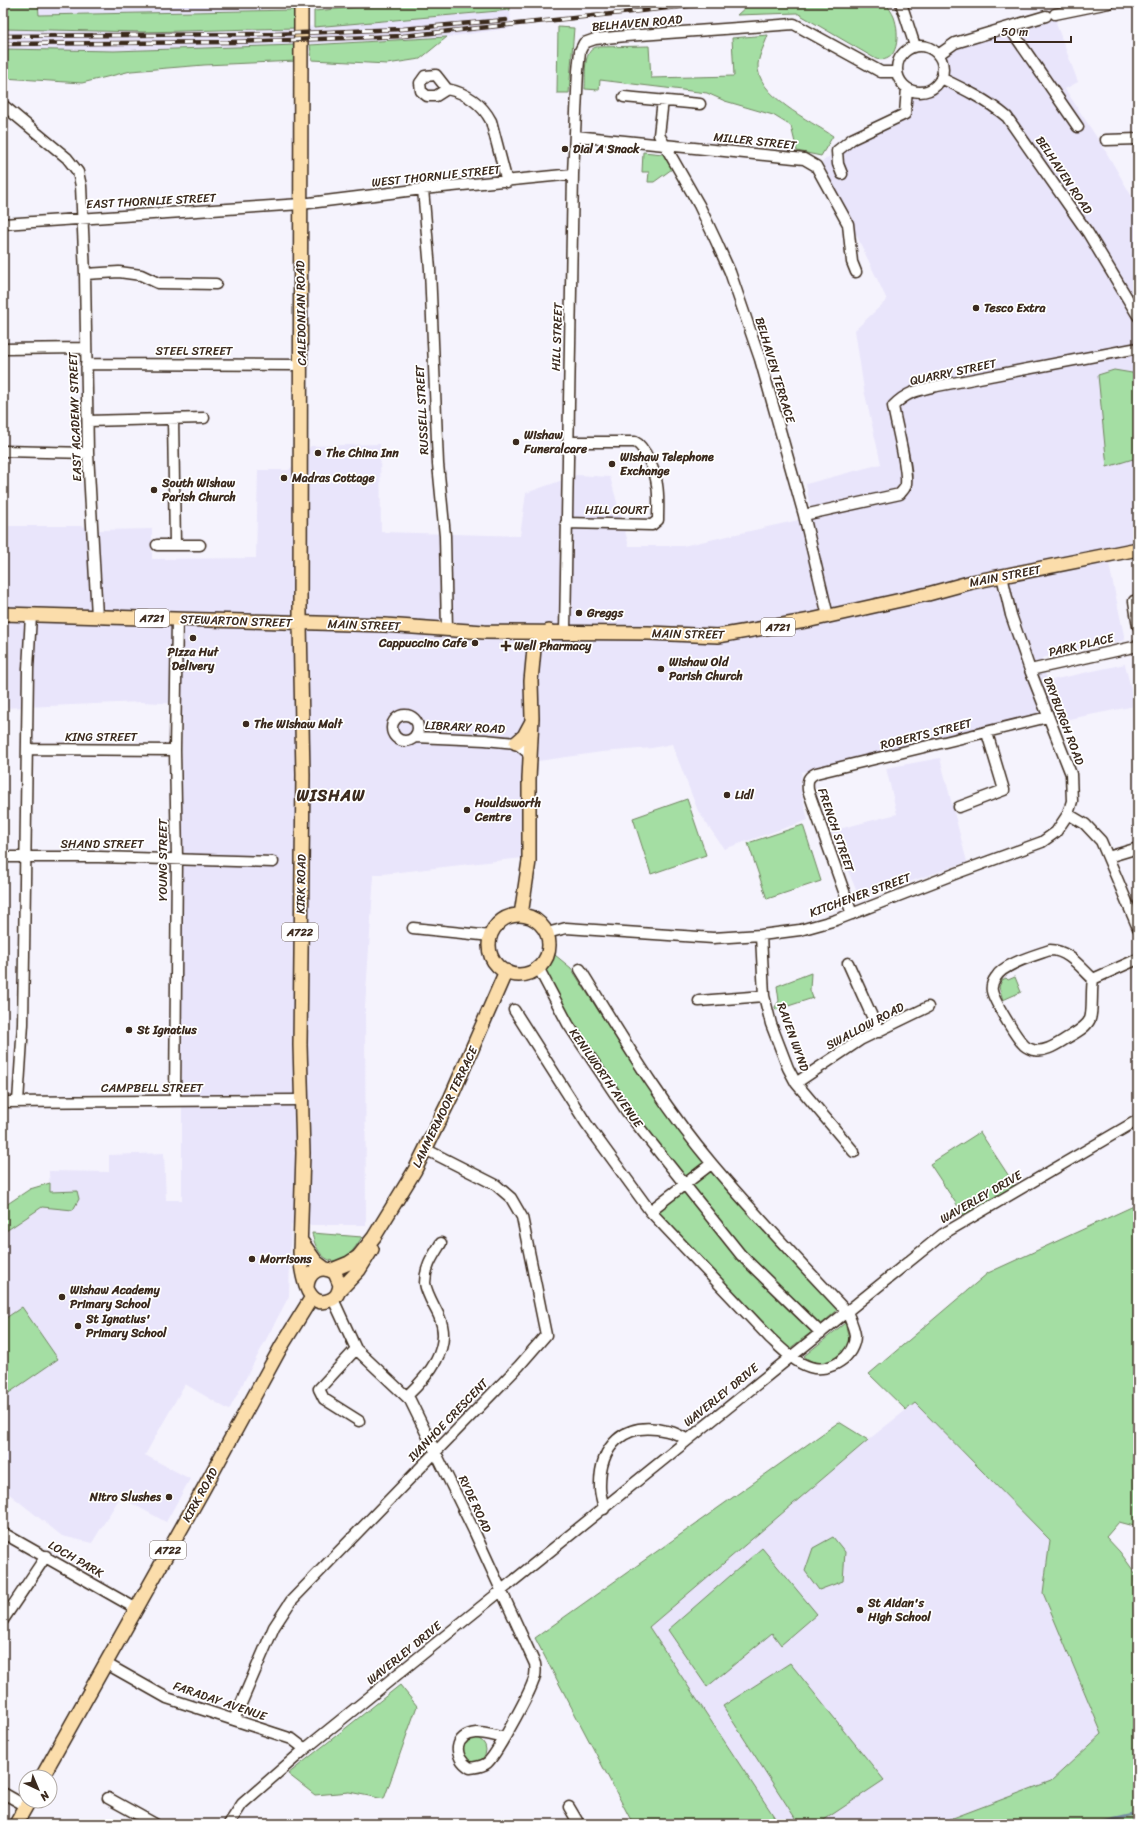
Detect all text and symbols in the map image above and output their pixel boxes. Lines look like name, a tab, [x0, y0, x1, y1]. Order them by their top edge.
street label: BELHAVEN ROAD	[591, 8, 684, 38]
scale bar	[995, 18, 1071, 44]
text: 50 m	[1001, 21, 1028, 43]
street label: MILLER STREET	[712, 126, 798, 156]
street label: BELHAVEN ROAD	[1030, 131, 1099, 219]
place label: Dial A Snack	[573, 138, 640, 160]
marker: Dial A Snack	[560, 144, 570, 154]
street label: WEST THORNLIE STREET	[370, 158, 503, 194]
street label: EAST THORNLIE STREET	[86, 187, 217, 215]
street label: CALEDONIAN ROAD	[289, 260, 313, 366]
place label: Tesco Extra	[984, 297, 1046, 319]
street label: HILL STREET	[545, 301, 569, 372]
marker: Tesco Extra	[971, 303, 981, 313]
street label: BELHAVEN TERRACE	[748, 314, 802, 427]
street label: STEEL STREET	[156, 340, 234, 362]
street label: EAST ACADEMY STREET	[62, 351, 88, 482]
street label: QUARRY STREET	[908, 352, 999, 392]
street label: RUSSELL STREET	[409, 364, 435, 455]
place label: Wishaw Funeralcare	[523, 424, 588, 460]
marker: Wishaw Funeralcare	[511, 437, 521, 447]
place label: The China Inn	[326, 442, 399, 464]
place label: Wishaw Telephone Exchange	[620, 446, 714, 482]
marker: The China Inn	[313, 448, 323, 458]
marker: Wishaw Telephone Exchange	[607, 459, 617, 469]
place label: Madras Cottage	[291, 467, 376, 489]
place label: South Wishaw Parish Church	[161, 472, 237, 508]
marker: Madras Cottage	[279, 473, 289, 483]
marker: South Wishaw Parish Church	[149, 485, 159, 495]
street label: HILL COURT	[585, 499, 650, 521]
street label: MAIN STREET	[967, 558, 1044, 594]
place label: Greggs	[586, 602, 624, 624]
street label: STEWARTON STREET	[180, 608, 294, 634]
marker: Greggs	[574, 608, 584, 618]
road number: A721	[135, 609, 169, 627]
street label: MAIN STREET	[327, 613, 402, 637]
road number: A721	[761, 618, 795, 636]
street label: MAIN STREET	[652, 622, 726, 646]
street label: PARK PLACE	[1046, 627, 1117, 663]
place label: Cappuccino Cafe	[378, 632, 467, 654]
marker: Pizza Hut Delivery	[188, 633, 198, 643]
place label: Well Pharmacy	[514, 635, 592, 657]
marker: Cappuccino Cafe	[470, 638, 480, 648]
place label: Pizza Hut Delivery	[168, 641, 220, 677]
marker: Well Pharmacy	[501, 641, 511, 651]
place label: Wishaw Old Parish Church	[669, 651, 744, 687]
marker: Wishaw Old Parish Church	[656, 664, 666, 674]
street label: DRYBURGH ROAD	[1037, 674, 1091, 768]
street label: ROBERTS STREET	[878, 712, 975, 756]
place label: The Wishaw Malt	[254, 713, 343, 735]
street label: LIBRARY ROAD	[424, 714, 506, 740]
marker: The Wishaw Malt	[241, 719, 251, 729]
street label: KING STREET	[65, 726, 138, 748]
district label: WISHAW	[297, 781, 365, 810]
place label: Lidl	[735, 784, 754, 806]
street label: FRENCH STREET	[811, 785, 861, 876]
marker: Lidl	[722, 790, 732, 800]
place label: Houldsworth Centre	[474, 792, 542, 828]
marker: Houldsworth Centre	[462, 805, 472, 815]
street label: YOUNG STREET	[152, 817, 174, 901]
street label: SHAND STREET	[60, 833, 144, 855]
street label: KIRK ROAD	[289, 853, 313, 914]
street label: KITCHENER STREET	[806, 866, 915, 924]
road number: A722	[282, 923, 318, 941]
street label: SWALLOW ROAD	[822, 996, 909, 1056]
street label: RAVEN WYND	[770, 999, 816, 1075]
place label: St Ignatius	[136, 1019, 197, 1041]
street label: KENILWORTH AVENUE	[563, 1023, 650, 1134]
marker: St Ignatius	[124, 1025, 134, 1035]
street label: LAMMERMOOR TERRACE	[406, 1041, 485, 1172]
street label: CAMPBELL STREET	[101, 1077, 204, 1099]
street label: WAVERLEY DRIVE	[936, 1164, 1028, 1230]
place label: Morrisons	[259, 1248, 312, 1270]
marker: Morrisons	[247, 1254, 257, 1264]
place label: Wishaw Academy Primary School	[70, 1279, 160, 1315]
marker: Wishaw Academy Primary School	[57, 1292, 67, 1302]
place label: St Ignatius' Primary School	[85, 1308, 167, 1344]
marker: St Ignatius' Primary School	[73, 1321, 83, 1331]
street label: WAVERLEY DRIVE	[678, 1357, 765, 1433]
street label: IVANHOE CRESCENT	[402, 1372, 494, 1467]
street label: KIRK ROAD	[176, 1463, 224, 1526]
street label: RYDE ROAD	[452, 1472, 498, 1537]
place label: Nitro Slushes	[89, 1486, 162, 1508]
marker: Nitro Slushes	[164, 1492, 174, 1502]
street label: LOCH PARK	[44, 1534, 109, 1584]
road number: A722	[150, 1541, 186, 1559]
place label: St Aidan's High School	[867, 1592, 931, 1628]
marker: St Aidan's High School	[855, 1605, 865, 1615]
street label: WAVERLEY DRIVE	[361, 1615, 448, 1691]
street label: FARADAY AVENUE	[170, 1675, 271, 1728]
north arrow	[18, 1769, 58, 1809]
text: N	[35, 1786, 55, 1806]

